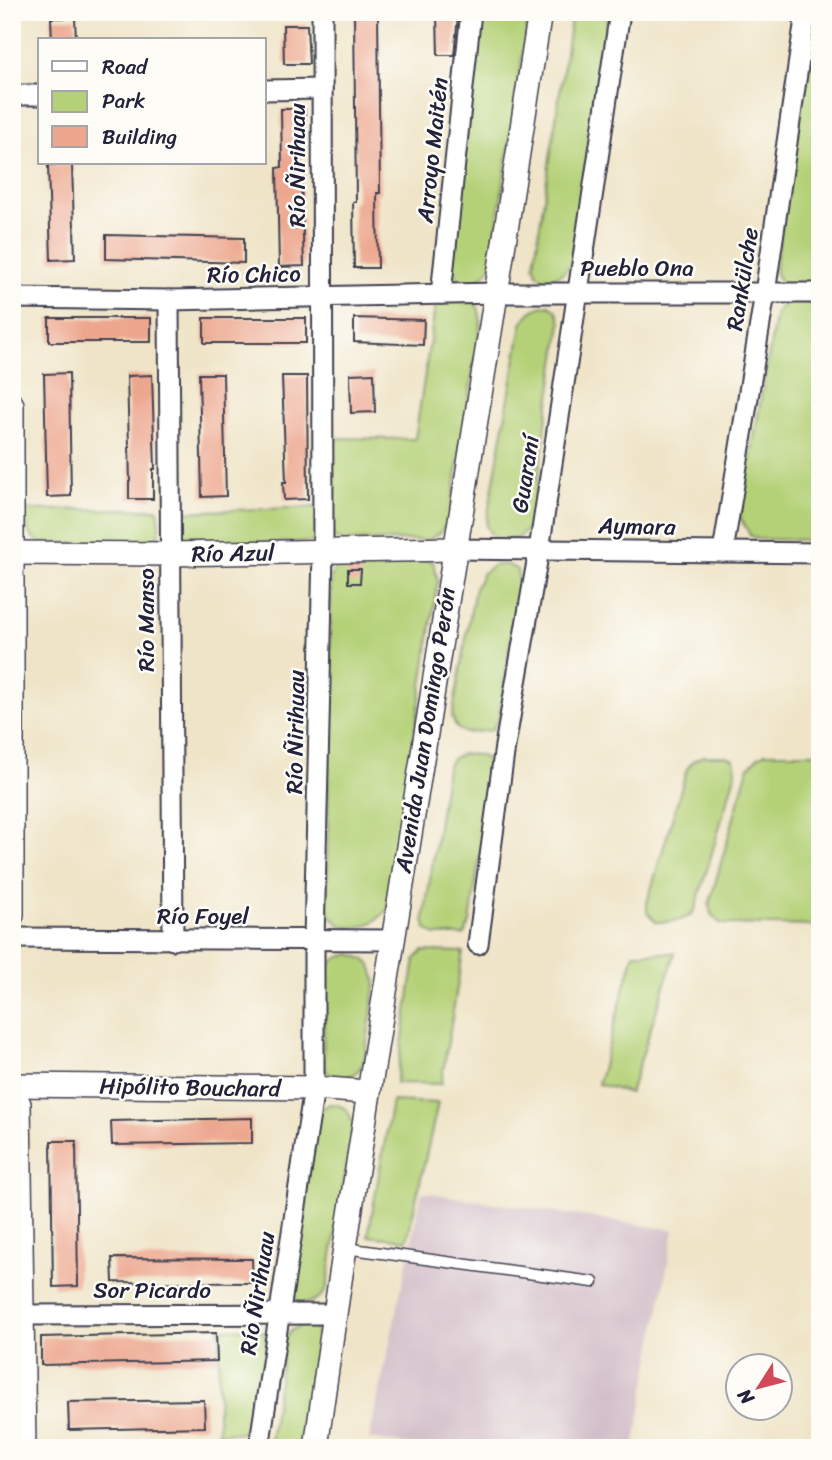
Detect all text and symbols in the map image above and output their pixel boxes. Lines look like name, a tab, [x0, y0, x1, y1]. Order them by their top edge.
legend	[38, 38, 266, 164]
text: Road	[102, 48, 149, 86]
street label: Arroyo Maitén	[404, 75, 461, 226]
text: Park	[102, 82, 145, 120]
street label: Río Ñirihuau	[277, 103, 318, 227]
text: Building	[102, 118, 178, 156]
street label: Rankülche	[714, 224, 771, 334]
street label: Pueblo Ona	[580, 248, 694, 289]
street label: Río Chico	[207, 253, 301, 296]
street label: Guaraní	[499, 430, 552, 516]
street label: Aymara	[597, 505, 676, 548]
street label: Río Azul	[191, 532, 275, 575]
street label: Río Manso	[126, 568, 167, 672]
street label: Avenida Juan Domingo Perón	[383, 584, 468, 877]
street label: Río Ñirihuau	[274, 670, 317, 795]
street label: Río Foyel	[157, 896, 249, 937]
street label: Hipólito Bouchard	[99, 1065, 283, 1110]
street label: Río Ñirihuau	[228, 1228, 287, 1358]
street label: Sor Picardo	[93, 1270, 211, 1311]
north arrow	[724, 1352, 794, 1422]
text: N	[728, 1381, 763, 1413]

